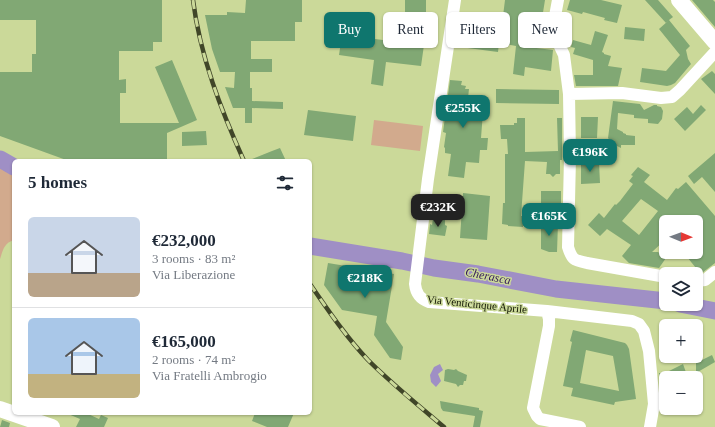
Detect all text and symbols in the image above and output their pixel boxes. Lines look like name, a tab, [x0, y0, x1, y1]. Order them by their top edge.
chip: Buy	[324, 12, 375, 48]
chip: Rent	[383, 12, 438, 48]
chip: Filters	[446, 12, 510, 48]
chip: New	[518, 12, 572, 48]
pin: €255K	[435, 95, 491, 129]
text: €255K	[445, 100, 481, 115]
pin: €196K	[562, 139, 618, 173]
text: €196K	[572, 144, 608, 159]
icon: filters	[274, 172, 296, 194]
text: 5 homes	[28, 173, 87, 192]
pin: €232K	[410, 194, 466, 228]
text: €232K	[420, 199, 456, 214]
pin: €165K	[521, 203, 577, 237]
text: €165K	[531, 208, 567, 223]
north arrow	[659, 215, 703, 259]
map controls	[659, 215, 703, 415]
text: €232,000	[152, 231, 216, 250]
icon: home	[60, 233, 108, 281]
text: 3 rooms · 83 m²	[152, 251, 235, 266]
pin: €218K	[337, 265, 393, 299]
water label: Cherasca	[464, 265, 512, 287]
text: Via Liberazione	[152, 267, 235, 282]
button: layers	[659, 267, 703, 311]
text: €218K	[347, 270, 383, 285]
street label: Via Venticinque Aprile	[426, 293, 528, 315]
button: +	[659, 319, 703, 363]
text: €165,000	[152, 332, 216, 351]
icon: home	[60, 334, 108, 382]
text: 2 rooms · 74 m²	[152, 352, 235, 367]
text: Via Fratelli Ambrogio	[152, 368, 267, 383]
button: −	[659, 371, 703, 415]

